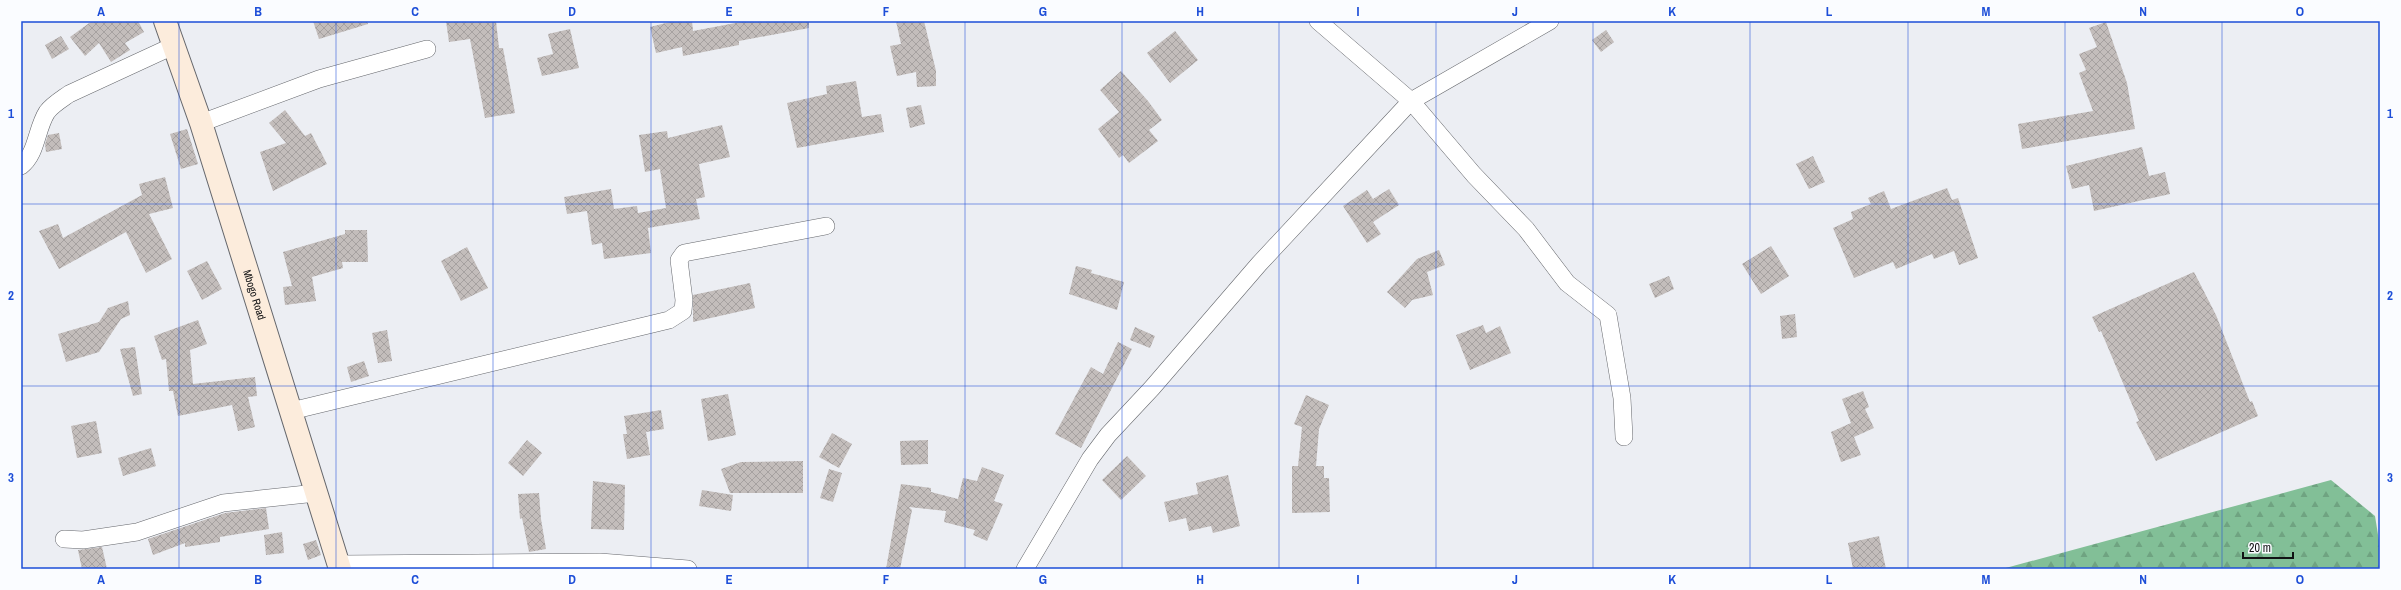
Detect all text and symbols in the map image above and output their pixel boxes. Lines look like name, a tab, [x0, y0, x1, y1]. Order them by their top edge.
text: A	[97, 3, 105, 20]
text: B	[254, 3, 262, 20]
text: C	[411, 3, 419, 20]
text: D	[568, 3, 576, 20]
text: E	[725, 3, 733, 20]
text: F	[883, 3, 890, 20]
text: G	[1039, 3, 1047, 20]
text: H	[1196, 3, 1204, 20]
text: I	[1357, 3, 1360, 20]
text: J	[1512, 3, 1518, 20]
text: K	[1668, 3, 1676, 20]
text: L	[1826, 3, 1833, 20]
text: M	[1982, 3, 1991, 20]
text: N	[2139, 3, 2147, 20]
text: O	[2296, 3, 2304, 20]
text: 1	[8, 105, 14, 122]
text: 1	[2387, 105, 2393, 122]
street label: Mbogo Road	[240, 268, 269, 321]
text: 2	[8, 287, 14, 304]
text: 2	[2387, 287, 2393, 304]
text: 3	[8, 469, 14, 486]
text: 3	[2387, 469, 2393, 486]
scale bar	[2243, 534, 2293, 560]
text: 20 m	[2249, 540, 2271, 556]
text: A	[97, 571, 105, 588]
text: B	[254, 571, 262, 588]
text: C	[411, 571, 419, 588]
text: D	[568, 571, 576, 588]
text: E	[725, 571, 733, 588]
text: F	[883, 571, 890, 588]
text: G	[1039, 571, 1047, 588]
text: H	[1196, 571, 1204, 588]
text: I	[1357, 571, 1360, 588]
text: J	[1512, 571, 1518, 588]
text: K	[1668, 571, 1676, 588]
text: L	[1826, 571, 1833, 588]
text: M	[1982, 571, 1991, 588]
text: N	[2139, 571, 2147, 588]
text: O	[2296, 571, 2304, 588]

